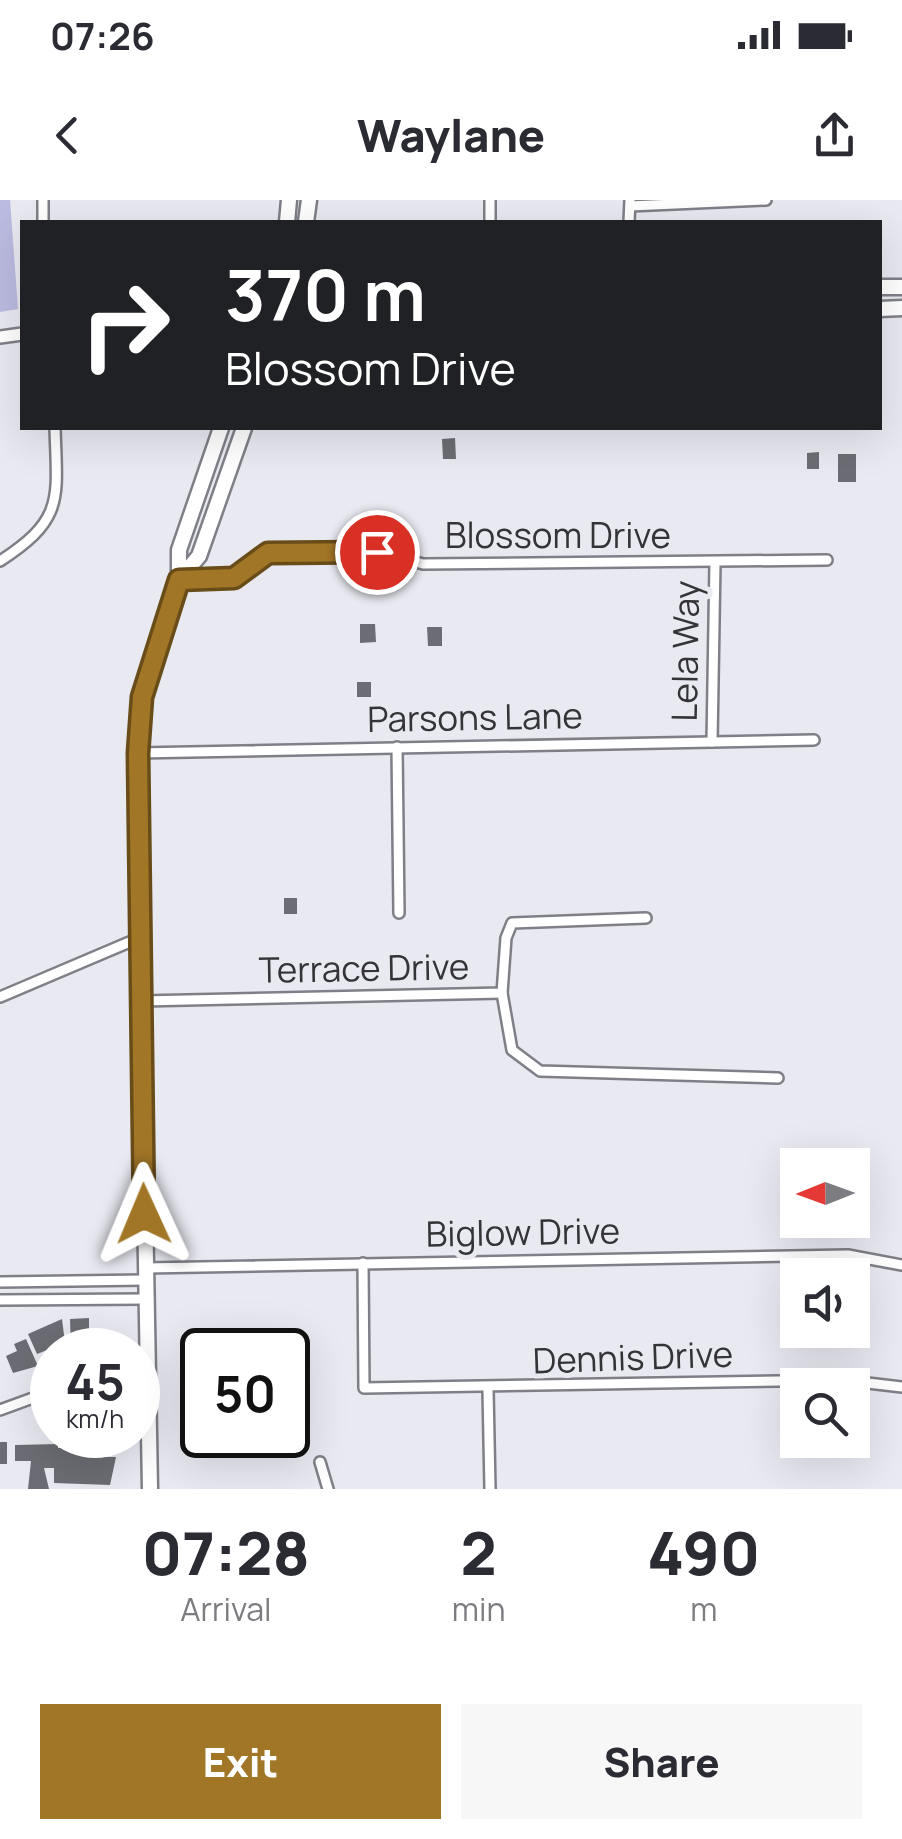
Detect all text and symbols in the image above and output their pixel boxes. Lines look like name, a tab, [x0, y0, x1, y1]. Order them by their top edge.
text: 07:26	[50, 9, 155, 61]
text: Waylane	[357, 104, 545, 166]
icon: back	[40, 108, 95, 163]
icon: share	[807, 108, 862, 163]
text: 370 m	[225, 246, 426, 342]
icon: right	[60, 260, 190, 390]
text: Blossom Drive	[225, 337, 516, 399]
pin	[335, 510, 420, 595]
street label: Blossom Drive	[445, 511, 671, 559]
icon: arrive	[350, 525, 405, 580]
street label: Lela Way	[660, 580, 710, 722]
street label: Parsons Lane	[367, 691, 583, 743]
street label: Terrace Drive	[258, 942, 470, 994]
north arrow	[780, 1148, 870, 1238]
map controls	[780, 1148, 870, 1458]
position arrow	[92, 1162, 196, 1266]
street label: Biglow Drive	[425, 1206, 620, 1258]
button: sound	[780, 1258, 870, 1348]
speed limit sign: 50	[180, 1328, 310, 1458]
street label: Dennis Drive	[532, 1330, 734, 1384]
text: 45	[65, 1347, 125, 1415]
button: search	[780, 1368, 870, 1458]
text: km/h	[66, 1401, 124, 1436]
text: 07:28	[142, 1511, 310, 1593]
text: 2	[461, 1511, 497, 1593]
text: 490	[647, 1511, 760, 1593]
text: Arrival	[180, 1587, 272, 1631]
text: min	[452, 1587, 505, 1631]
text: m	[690, 1587, 717, 1631]
button: Exit	[40, 1704, 441, 1819]
button: Share	[461, 1704, 862, 1819]

